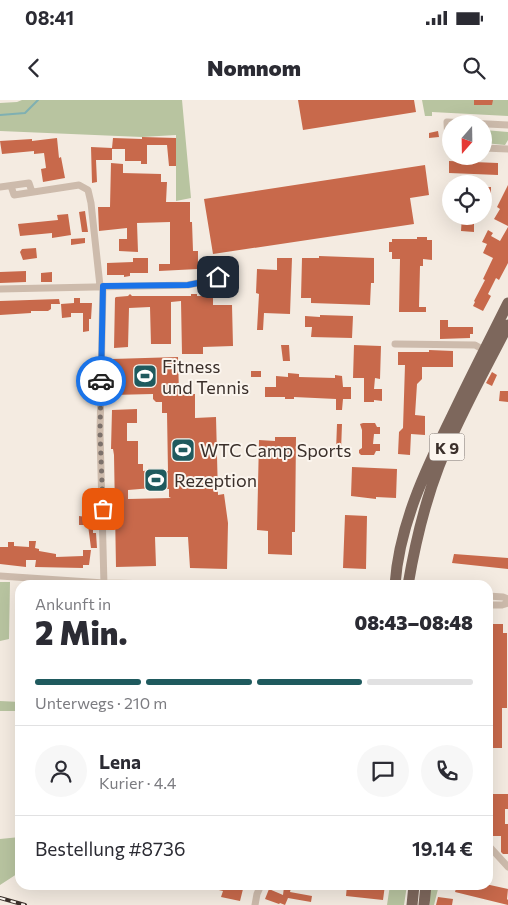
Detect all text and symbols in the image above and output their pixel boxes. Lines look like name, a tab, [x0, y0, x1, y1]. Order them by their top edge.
text: 08:41	[25, 6, 74, 29]
icon: back	[20, 54, 48, 82]
text: Nomnom	[207, 54, 301, 81]
icon: search	[460, 54, 488, 82]
north arrow	[442, 115, 492, 165]
map controls	[442, 115, 492, 225]
button: locate	[442, 175, 492, 225]
pin	[197, 256, 239, 298]
icon: home	[204, 263, 232, 291]
place label: Fitness und Tennis	[162, 355, 249, 398]
courier	[76, 356, 126, 406]
sports icon: Fitness und Tennis	[132, 363, 158, 389]
icon: car	[87, 367, 115, 395]
road number: K 9	[430, 434, 464, 461]
sports icon: WTC Camp Sports	[170, 437, 196, 463]
place label: WTC Camp Sports	[200, 439, 351, 461]
sports icon: Rezeption	[143, 467, 169, 493]
place label: Rezeption	[174, 469, 257, 491]
pin	[82, 488, 124, 530]
icon: bag	[89, 495, 117, 523]
text: Ankunft in	[35, 594, 111, 613]
text: 08:43–08:48	[354, 611, 473, 634]
text: 2 Min.	[35, 612, 127, 652]
text: Unterwegs · 210 m	[35, 693, 167, 712]
button: person	[35, 745, 87, 797]
button: chat	[357, 745, 409, 797]
button: phone	[421, 745, 473, 797]
text: Lena	[99, 750, 141, 773]
text: Kurier · 4.4	[99, 773, 176, 792]
text: Bestellung #8736	[35, 837, 185, 860]
text: 19.14 €	[412, 837, 473, 860]

